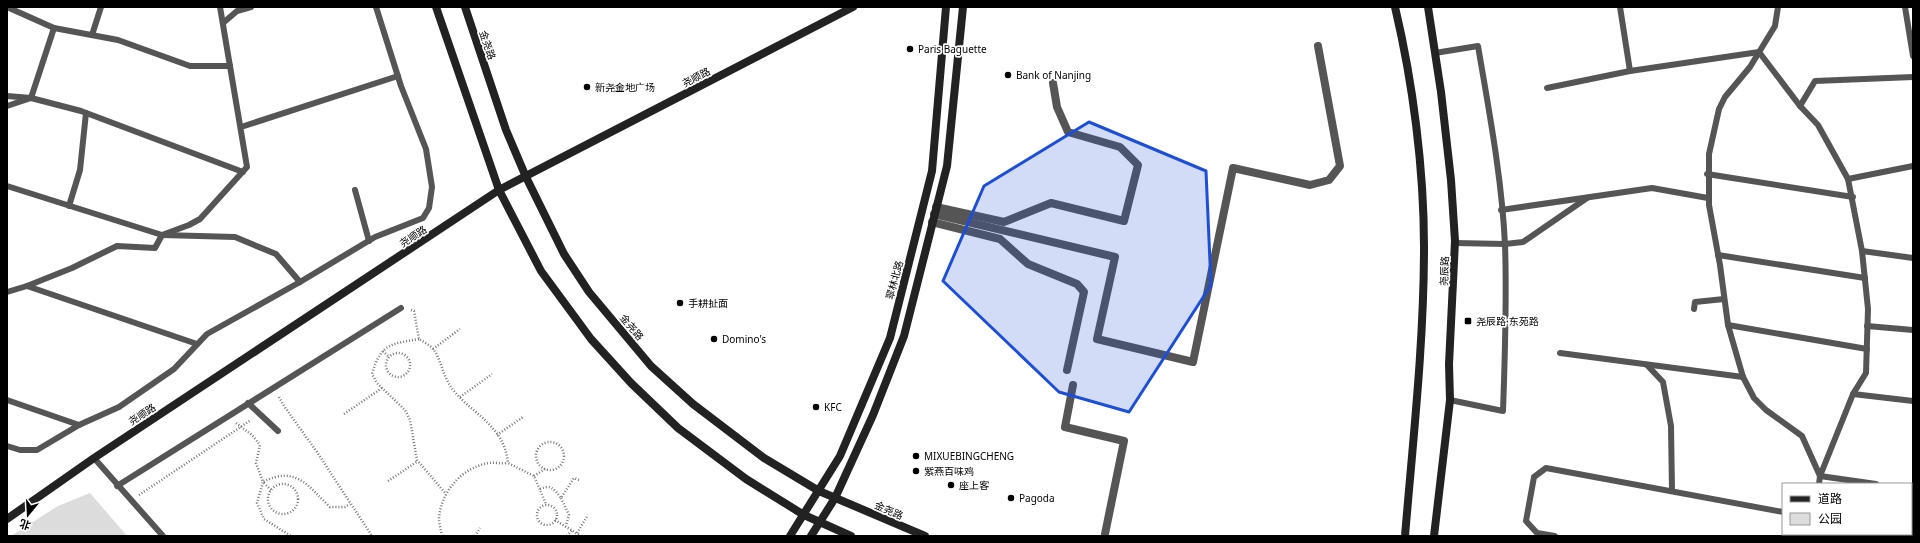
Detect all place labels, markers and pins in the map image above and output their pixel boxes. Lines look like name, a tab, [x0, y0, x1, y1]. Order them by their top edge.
place label: Paris Baguette	[918, 42, 987, 56]
marker: Paris Baguette	[905, 44, 915, 54]
place label: Bank of Nanjing	[1016, 68, 1091, 82]
marker: Bank of Nanjing	[1003, 70, 1013, 80]
place label: 新尧金地广场	[595, 80, 655, 94]
marker: 新尧金地广场	[582, 82, 592, 92]
place label: 手耕扯面	[688, 296, 728, 310]
marker: 手耕扯面	[675, 298, 685, 308]
place label: 尧辰路·东苑路	[1476, 314, 1539, 328]
marker: 尧辰路·东苑路	[1463, 316, 1473, 326]
place label: Domino's	[722, 332, 766, 346]
marker: Domino's	[709, 334, 719, 344]
place label: KFC	[824, 400, 842, 414]
marker: KFC	[811, 402, 821, 412]
place label: MIXUEBINGCHENG	[924, 449, 1014, 463]
marker: MIXUEBINGCHENG	[911, 451, 921, 461]
place label: 紫燕百味鸡	[924, 464, 974, 478]
marker: 紫燕百味鸡	[911, 466, 921, 476]
place label: 座上客	[959, 478, 990, 492]
marker: 座上客	[946, 480, 956, 490]
place label: Pagoda	[1019, 491, 1055, 505]
marker: Pagoda	[1006, 493, 1016, 503]

